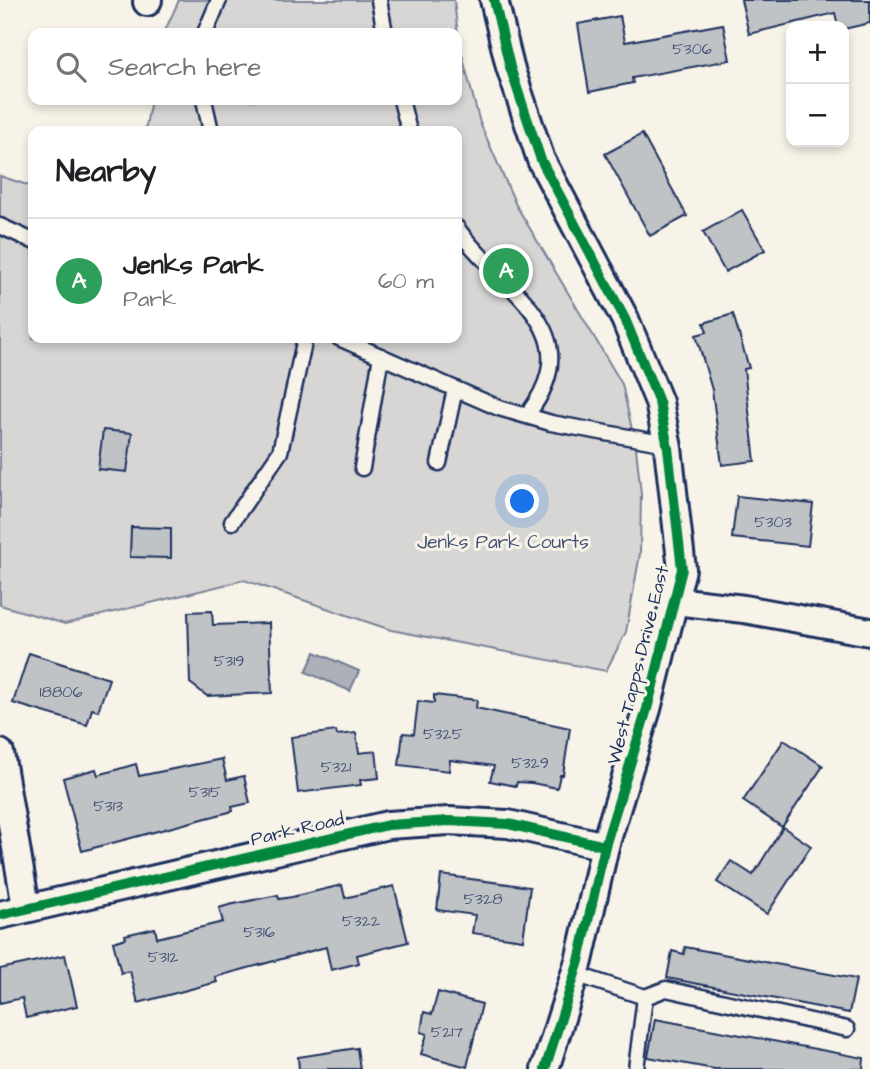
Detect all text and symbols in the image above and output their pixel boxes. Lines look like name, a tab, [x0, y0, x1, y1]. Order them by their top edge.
map controls	[786, 21, 849, 147]
button: +	[786, 21, 849, 84]
search box	[28, 28, 462, 105]
house number: 5306	[672, 38, 712, 60]
icon: search	[52, 48, 90, 86]
text: Search here	[108, 49, 261, 85]
button: −	[786, 84, 849, 147]
text: Nearby	[56, 151, 156, 193]
pin: A	[483, 245, 529, 297]
text: Jenks Park	[123, 247, 263, 283]
text: A	[72, 265, 86, 297]
text: 60 m	[378, 265, 434, 297]
text: Park	[123, 283, 176, 315]
your location	[505, 484, 539, 518]
house number: 5303	[754, 511, 792, 533]
park label: Jenks Park Courts	[417, 529, 589, 556]
street label: West Tapps Drive East	[601, 563, 676, 768]
house number: 5319	[214, 650, 244, 672]
house number: 18806	[40, 681, 82, 703]
house number: 5325	[423, 723, 464, 745]
house number: 5329	[511, 752, 549, 774]
house number: 5321	[321, 756, 351, 778]
house number: 5315	[189, 781, 222, 803]
house number: 5313	[93, 795, 123, 817]
street label: Park Road	[248, 806, 347, 853]
house number: 5328	[464, 888, 503, 910]
house number: 5322	[342, 910, 380, 932]
house number: 5316	[243, 921, 275, 943]
house number: 5312	[148, 946, 178, 968]
house number: 5217	[431, 1021, 463, 1043]

